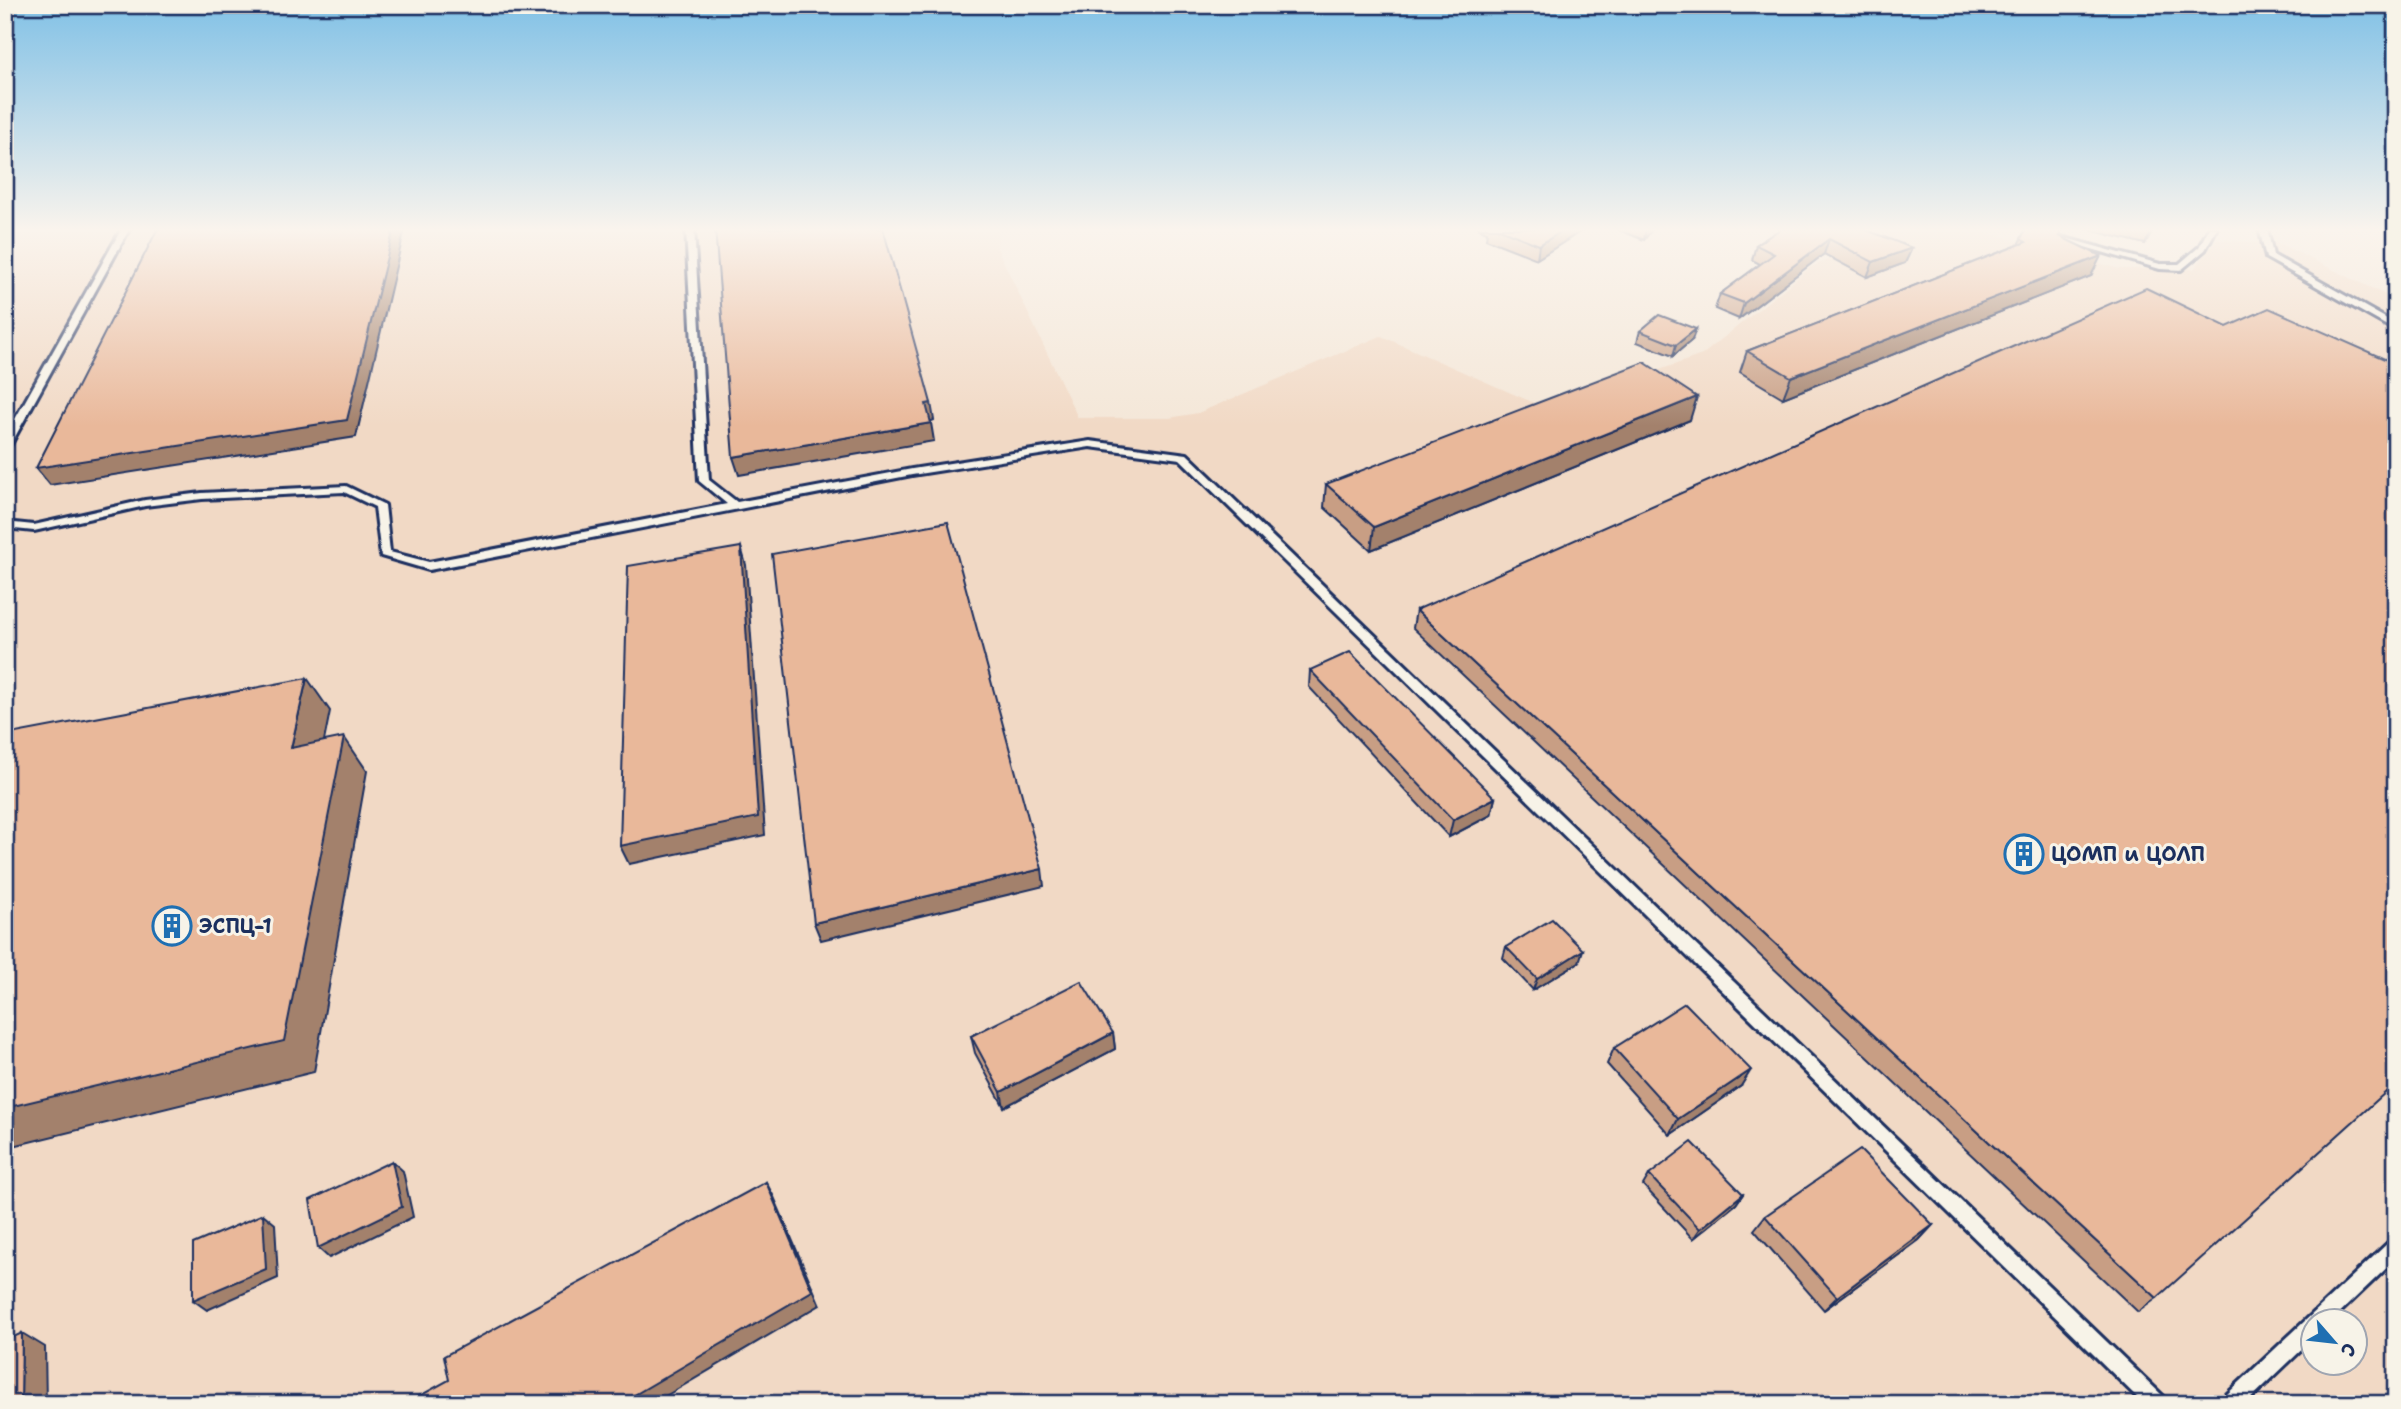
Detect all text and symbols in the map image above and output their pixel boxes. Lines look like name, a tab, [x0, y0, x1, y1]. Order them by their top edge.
building icon: ЦОМП и ЦОЛП	[2003, 833, 2045, 875]
place label: ЦОМП и ЦОЛП	[2051, 840, 2205, 868]
building icon: ЭСПЦ-1	[151, 905, 193, 947]
place label: ЭСПЦ-1	[199, 912, 272, 940]
north arrow	[2300, 1308, 2370, 1378]
text: С	[2335, 1339, 2362, 1361]

